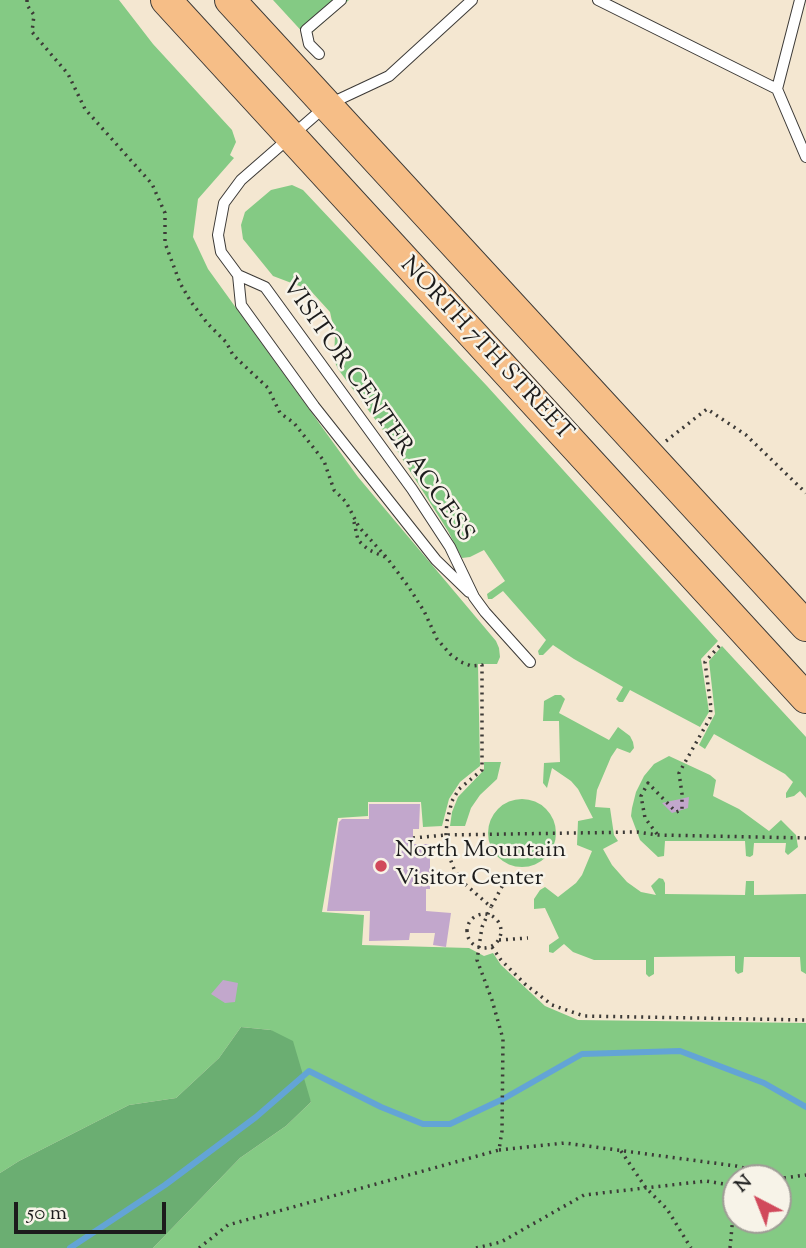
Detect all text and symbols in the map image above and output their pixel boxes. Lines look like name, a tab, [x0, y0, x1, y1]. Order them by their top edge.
street label: NORTH 7TH STREET	[392, 252, 578, 448]
street label: VISITOR CENTER ACCESS	[274, 273, 478, 549]
place label: North Mountain Visitor Center	[395, 838, 566, 894]
marker: North Mountain Visitor Center	[373, 858, 389, 874]
north arrow	[722, 1164, 792, 1234]
text: N	[729, 1169, 759, 1200]
scale bar	[18, 1188, 170, 1232]
text: 50 m	[27, 1199, 67, 1229]

